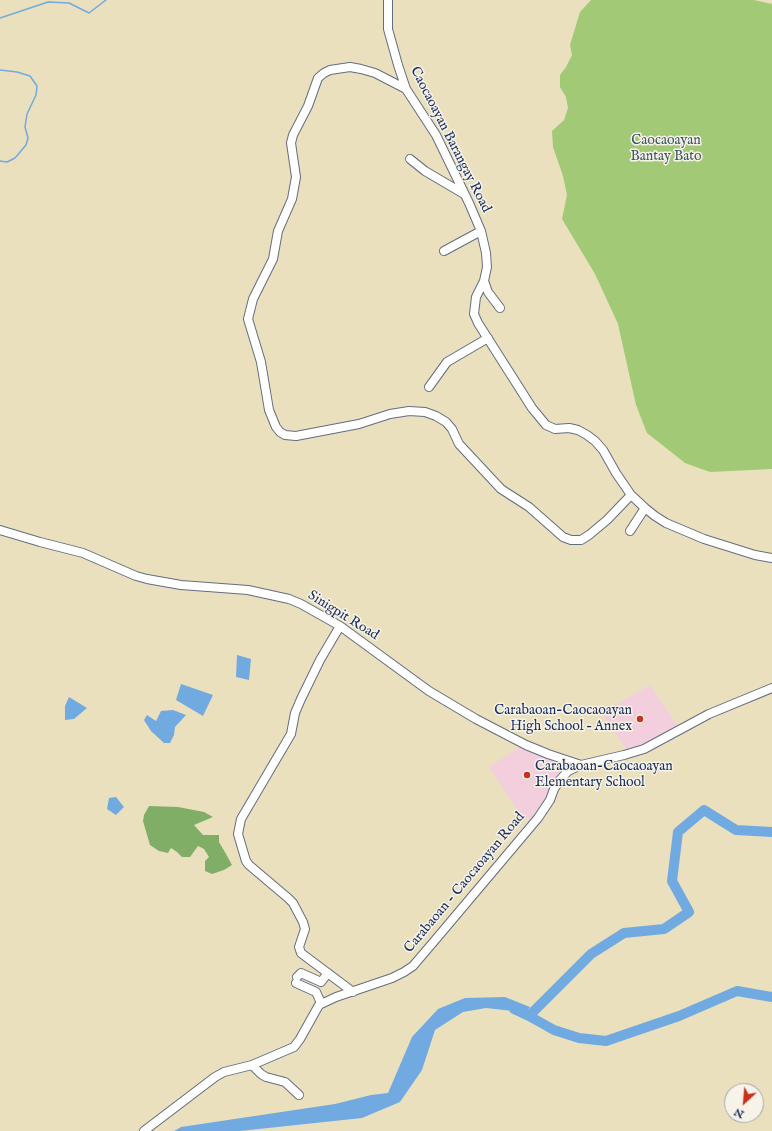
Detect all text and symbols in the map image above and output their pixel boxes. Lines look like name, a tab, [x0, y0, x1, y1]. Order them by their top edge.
street label: Caocaoayan Barangay Road	[406, 64, 494, 216]
park label: Caocaoayan Bantay Bato	[630, 133, 702, 166]
street label: Sinigpit Road	[304, 588, 382, 644]
place label: Carabaoan-Caocaoayan High School – Annex	[494, 703, 632, 736]
marker: Carabaoan-Caocaoayan High School – Annex	[635, 714, 645, 724]
place label: Carabaoan-Caocaoayan Elementary School	[535, 759, 673, 792]
marker: Carabaoan-Caocaoayan Elementary School	[522, 770, 532, 780]
street label: Carabaoan - Caocaoayan Road	[401, 809, 529, 957]
north arrow	[724, 1083, 764, 1123]
text: N	[732, 1105, 747, 1121]

